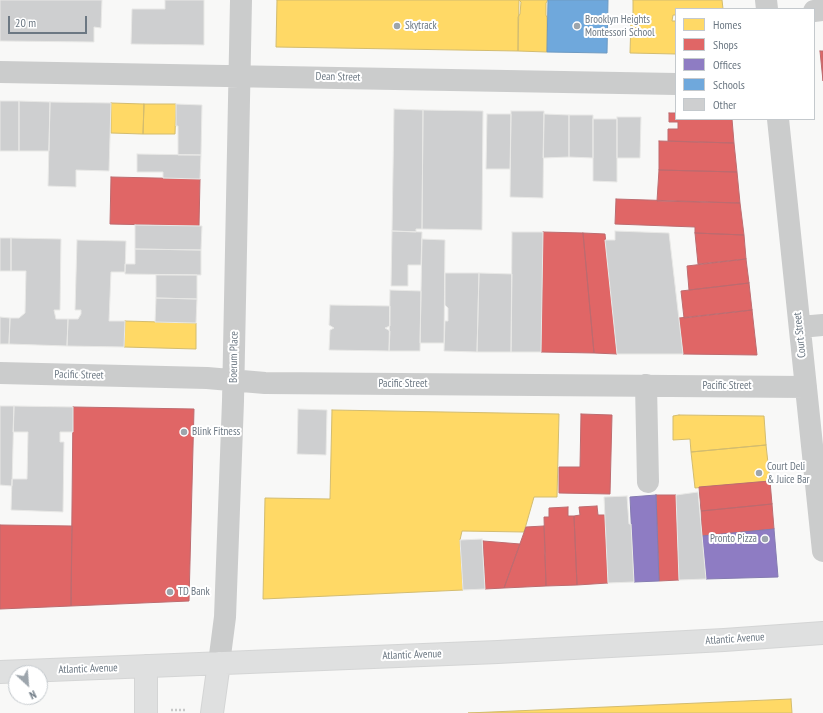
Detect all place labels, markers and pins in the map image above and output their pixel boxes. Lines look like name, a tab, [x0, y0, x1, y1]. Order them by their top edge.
place label: Brooklyn Heights Montessori School	[585, 13, 655, 39]
place label: Skytrack	[405, 19, 437, 33]
marker: Skytrack	[392, 21, 402, 31]
marker: Brooklyn Heights Montessori School	[572, 21, 582, 31]
place label: Blink Fitness	[192, 425, 240, 439]
marker: Blink Fitness	[179, 427, 189, 437]
place label: Court Deli & Juice Bar	[767, 460, 810, 486]
marker: Court Deli & Juice Bar	[754, 468, 764, 478]
place label: Pronto Pizza	[710, 532, 757, 546]
marker: Pronto Pizza	[760, 534, 770, 544]
place label: TD Bank	[178, 585, 210, 599]
marker: TD Bank	[165, 587, 175, 597]

